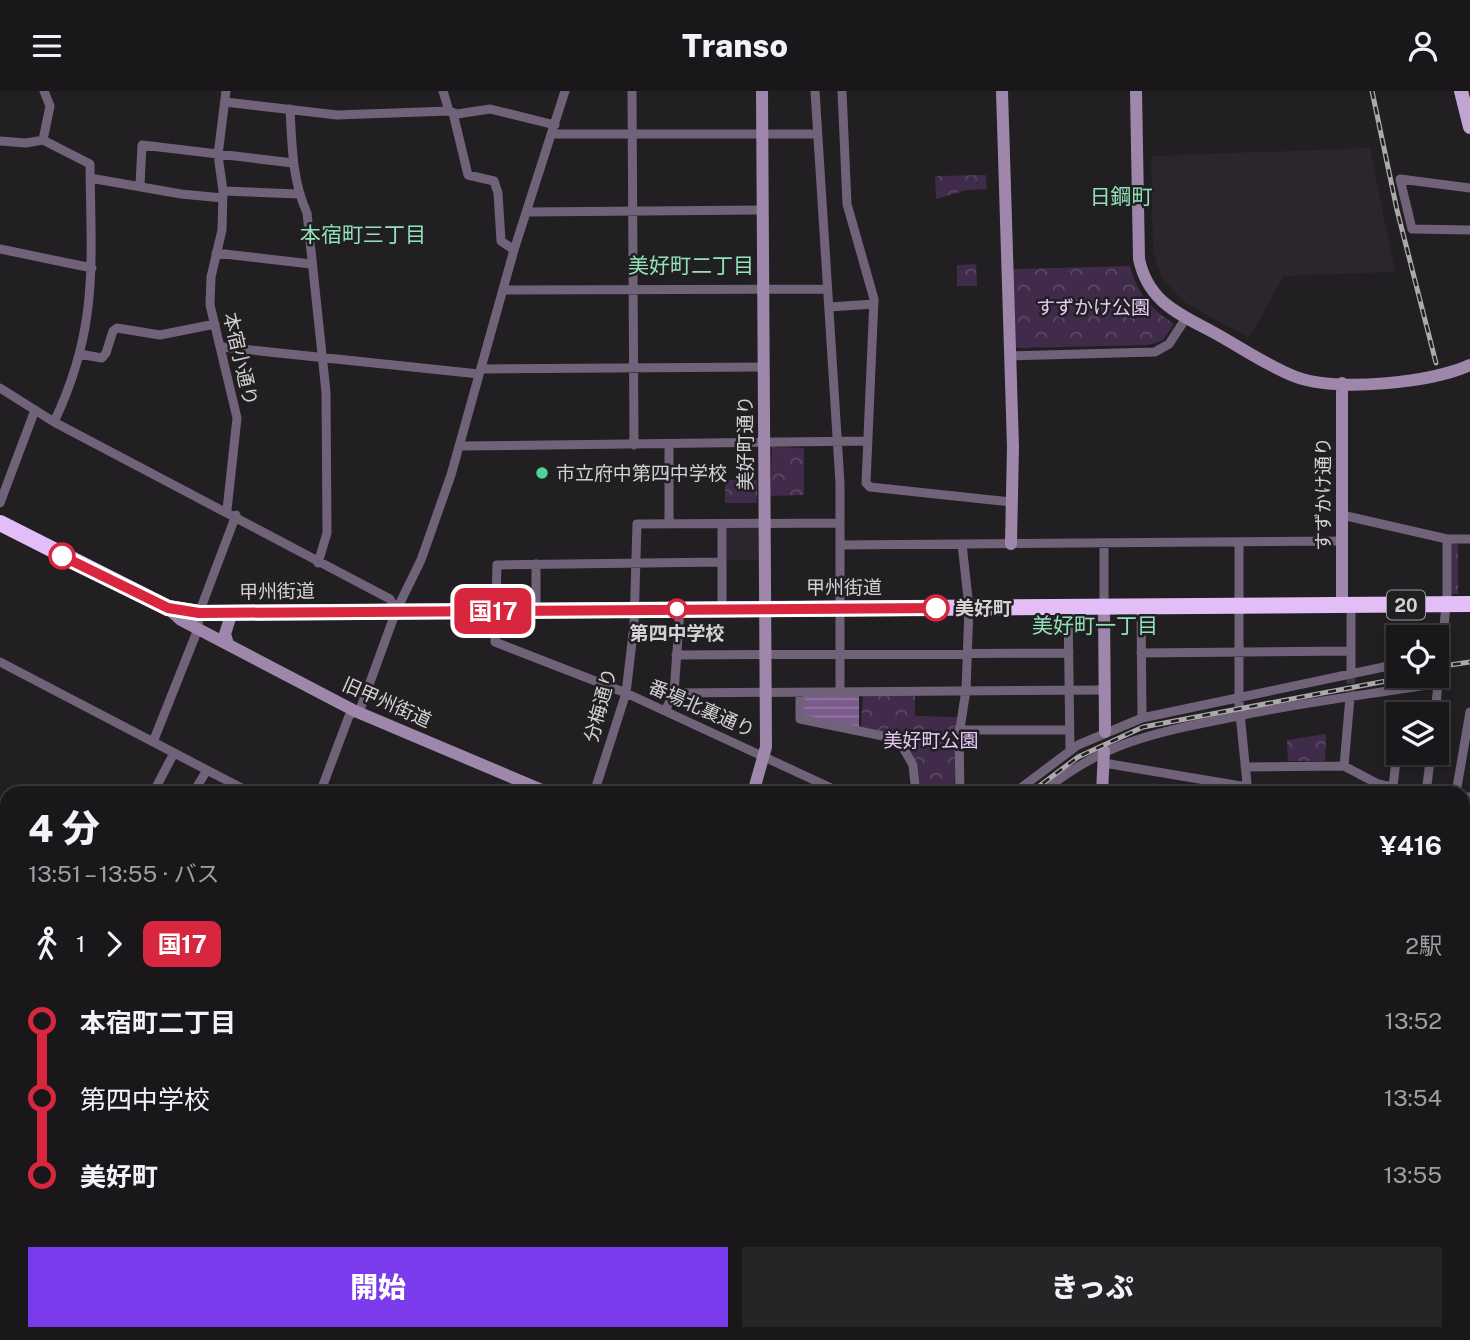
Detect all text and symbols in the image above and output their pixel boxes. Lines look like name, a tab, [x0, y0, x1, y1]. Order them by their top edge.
icon: menu	[28, 27, 66, 65]
text: Transo	[682, 27, 788, 64]
icon: person	[1404, 27, 1442, 65]
district label: 日鋼町	[1090, 184, 1153, 209]
district label: 本宿町三丁目	[300, 222, 426, 247]
district label: 美好町二丁目	[628, 253, 754, 278]
park label: すずかけ公園	[1036, 296, 1150, 318]
street label: 本宿小通り	[220, 310, 262, 408]
street label: 美好町通り	[734, 395, 756, 491]
street label: すずかけ通り	[1312, 437, 1334, 551]
place label: 市立府中第四中学校	[556, 462, 727, 484]
marker: 市立府中第四中学校	[534, 465, 550, 481]
unlabelled marker	[49, 543, 75, 569]
street label: 甲州街道	[806, 576, 882, 598]
street label: 甲州街道	[239, 579, 315, 603]
line badge: 国17	[453, 588, 533, 634]
road number: 20	[1387, 591, 1425, 619]
marker: 美好町	[923, 595, 949, 621]
text: 国17	[468, 597, 518, 625]
place label: 美好町	[955, 597, 1012, 619]
marker: 第四中学校	[667, 599, 687, 619]
district label: 美好町一丁目	[1032, 613, 1158, 638]
place label: 第四中学校	[629, 622, 725, 644]
map controls	[1386, 625, 1449, 765]
button: locate	[1386, 625, 1449, 688]
street label: 分梅通り	[580, 665, 620, 745]
street label: 旧甲州街道	[339, 673, 435, 731]
street label: 番場北裏通り	[645, 675, 759, 741]
button: layers	[1386, 702, 1449, 765]
park label: 美好町公園	[883, 729, 979, 751]
text: 4 分	[28, 806, 100, 851]
text: ¥416	[1380, 830, 1442, 861]
text: 13:51 – 13:55 · バス	[28, 860, 220, 887]
icon: walk	[28, 925, 66, 963]
icon: forward	[95, 925, 133, 963]
text: 1	[76, 930, 85, 957]
text: 国17	[157, 930, 207, 958]
text: 2駅	[1405, 932, 1442, 959]
text: 本宿町二丁目	[80, 1007, 236, 1038]
text: 13:52	[1385, 1007, 1442, 1034]
text: 第四中学校	[80, 1084, 210, 1115]
text: 13:54	[1384, 1084, 1442, 1111]
text: 美好町	[80, 1161, 158, 1192]
text: 13:55	[1384, 1161, 1442, 1188]
button: 開始	[28, 1247, 728, 1327]
button: きっぷ	[742, 1247, 1442, 1327]

